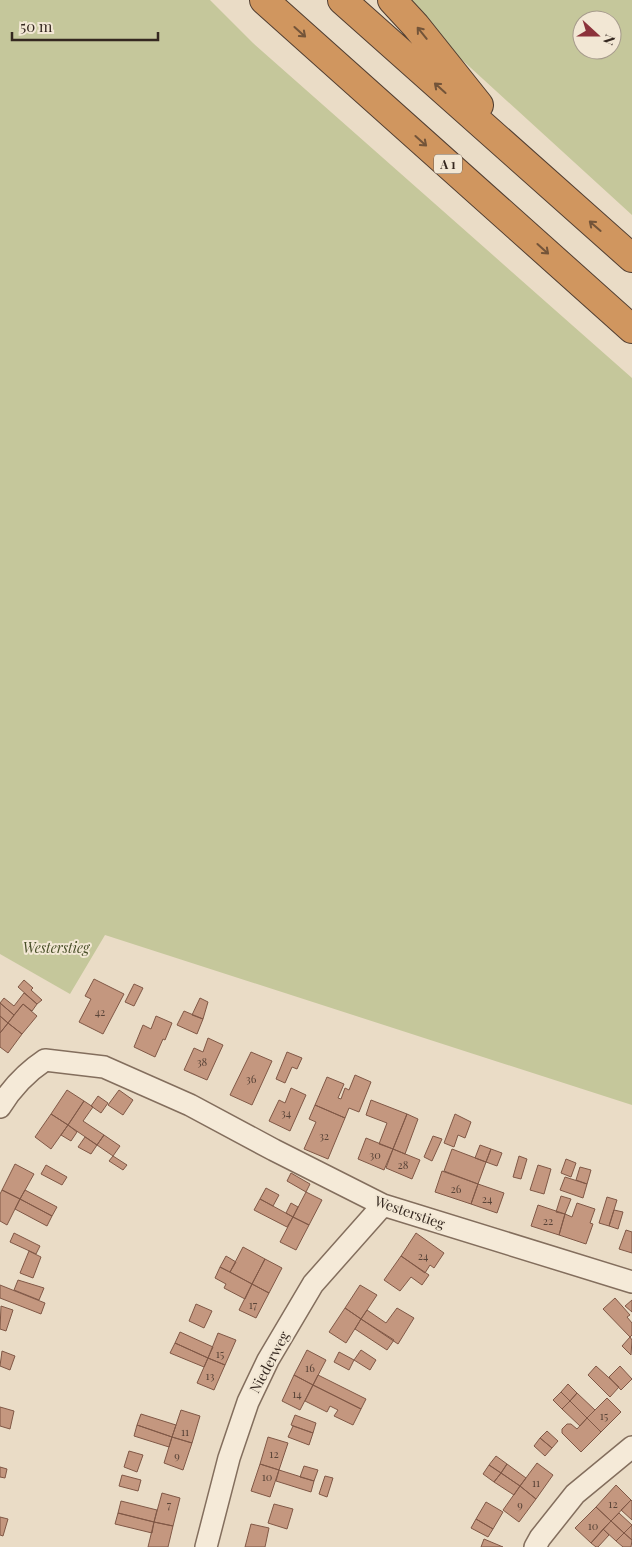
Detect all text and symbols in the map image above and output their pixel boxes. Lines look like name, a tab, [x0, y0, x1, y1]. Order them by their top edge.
scale bar	[12, 10, 159, 42]
north arrow	[572, 10, 622, 60]
text: 50 m	[20, 16, 53, 36]
one-way arrow	[294, 27, 307, 38]
one-way arrow	[416, 27, 427, 40]
text: N	[599, 32, 620, 48]
one-way arrow	[433, 82, 446, 94]
one-way arrow	[415, 135, 428, 146]
road number: A 1	[434, 154, 462, 173]
one-way arrow	[589, 220, 602, 232]
one-way arrow	[536, 243, 549, 255]
park label: Westerstieg	[23, 938, 91, 957]
house number: 42	[95, 1004, 105, 1019]
house number: 38	[197, 1054, 208, 1069]
house number: 36	[246, 1071, 257, 1086]
house number: 34	[281, 1105, 292, 1120]
house number: 32	[319, 1128, 329, 1143]
house number: 30	[369, 1147, 381, 1162]
house number: 28	[398, 1157, 409, 1172]
house number: 26	[451, 1181, 462, 1196]
street label: Westerstieg	[371, 1191, 448, 1233]
house number: 24	[482, 1191, 493, 1206]
house number: 22	[543, 1213, 553, 1228]
house number: 24	[418, 1248, 429, 1263]
house number: 17	[249, 1297, 258, 1312]
street label: Niederweg	[245, 1327, 294, 1396]
house number: 15	[216, 1346, 225, 1361]
house number: 16	[305, 1360, 315, 1375]
house number: 13	[206, 1368, 214, 1383]
house number: 14	[292, 1386, 302, 1401]
house number: 15	[600, 1408, 609, 1423]
house number: 11	[181, 1424, 189, 1439]
house number: 12	[269, 1446, 279, 1461]
house number: 9	[174, 1448, 180, 1463]
house number: 10	[262, 1469, 273, 1484]
house number: 11	[532, 1475, 540, 1490]
house number: 12	[608, 1496, 618, 1511]
house number: 7	[167, 1497, 172, 1512]
house number: 9	[517, 1497, 523, 1512]
house number: 10	[588, 1518, 599, 1533]

